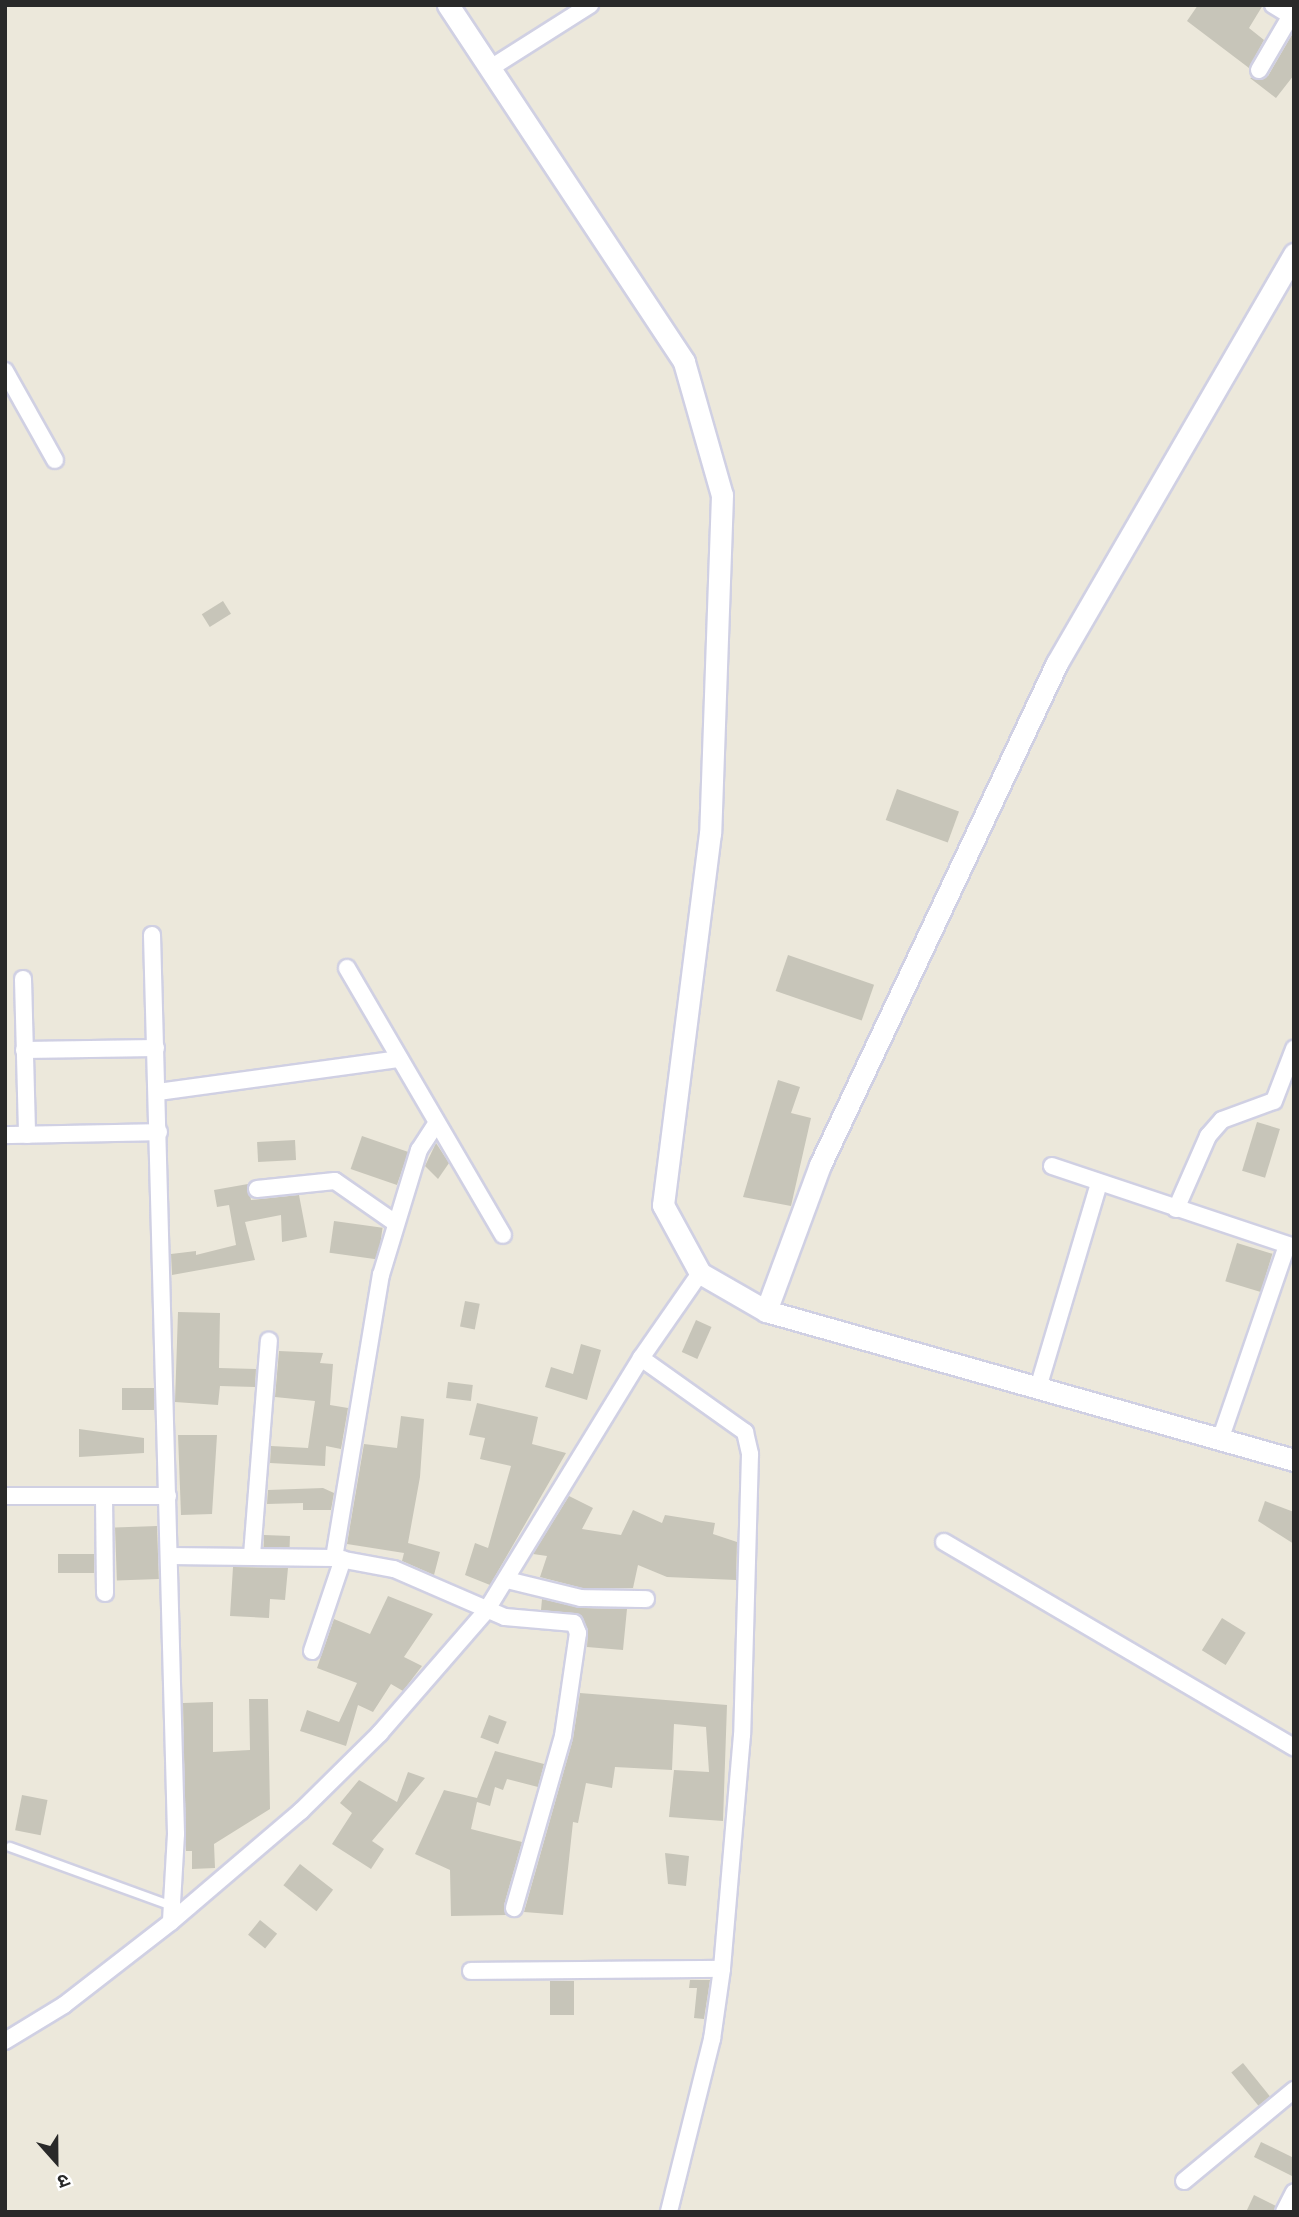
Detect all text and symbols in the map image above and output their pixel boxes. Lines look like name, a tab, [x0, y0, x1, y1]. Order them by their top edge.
north arrow	[21, 2126, 91, 2196]
text: उ	[54, 2168, 73, 2194]

